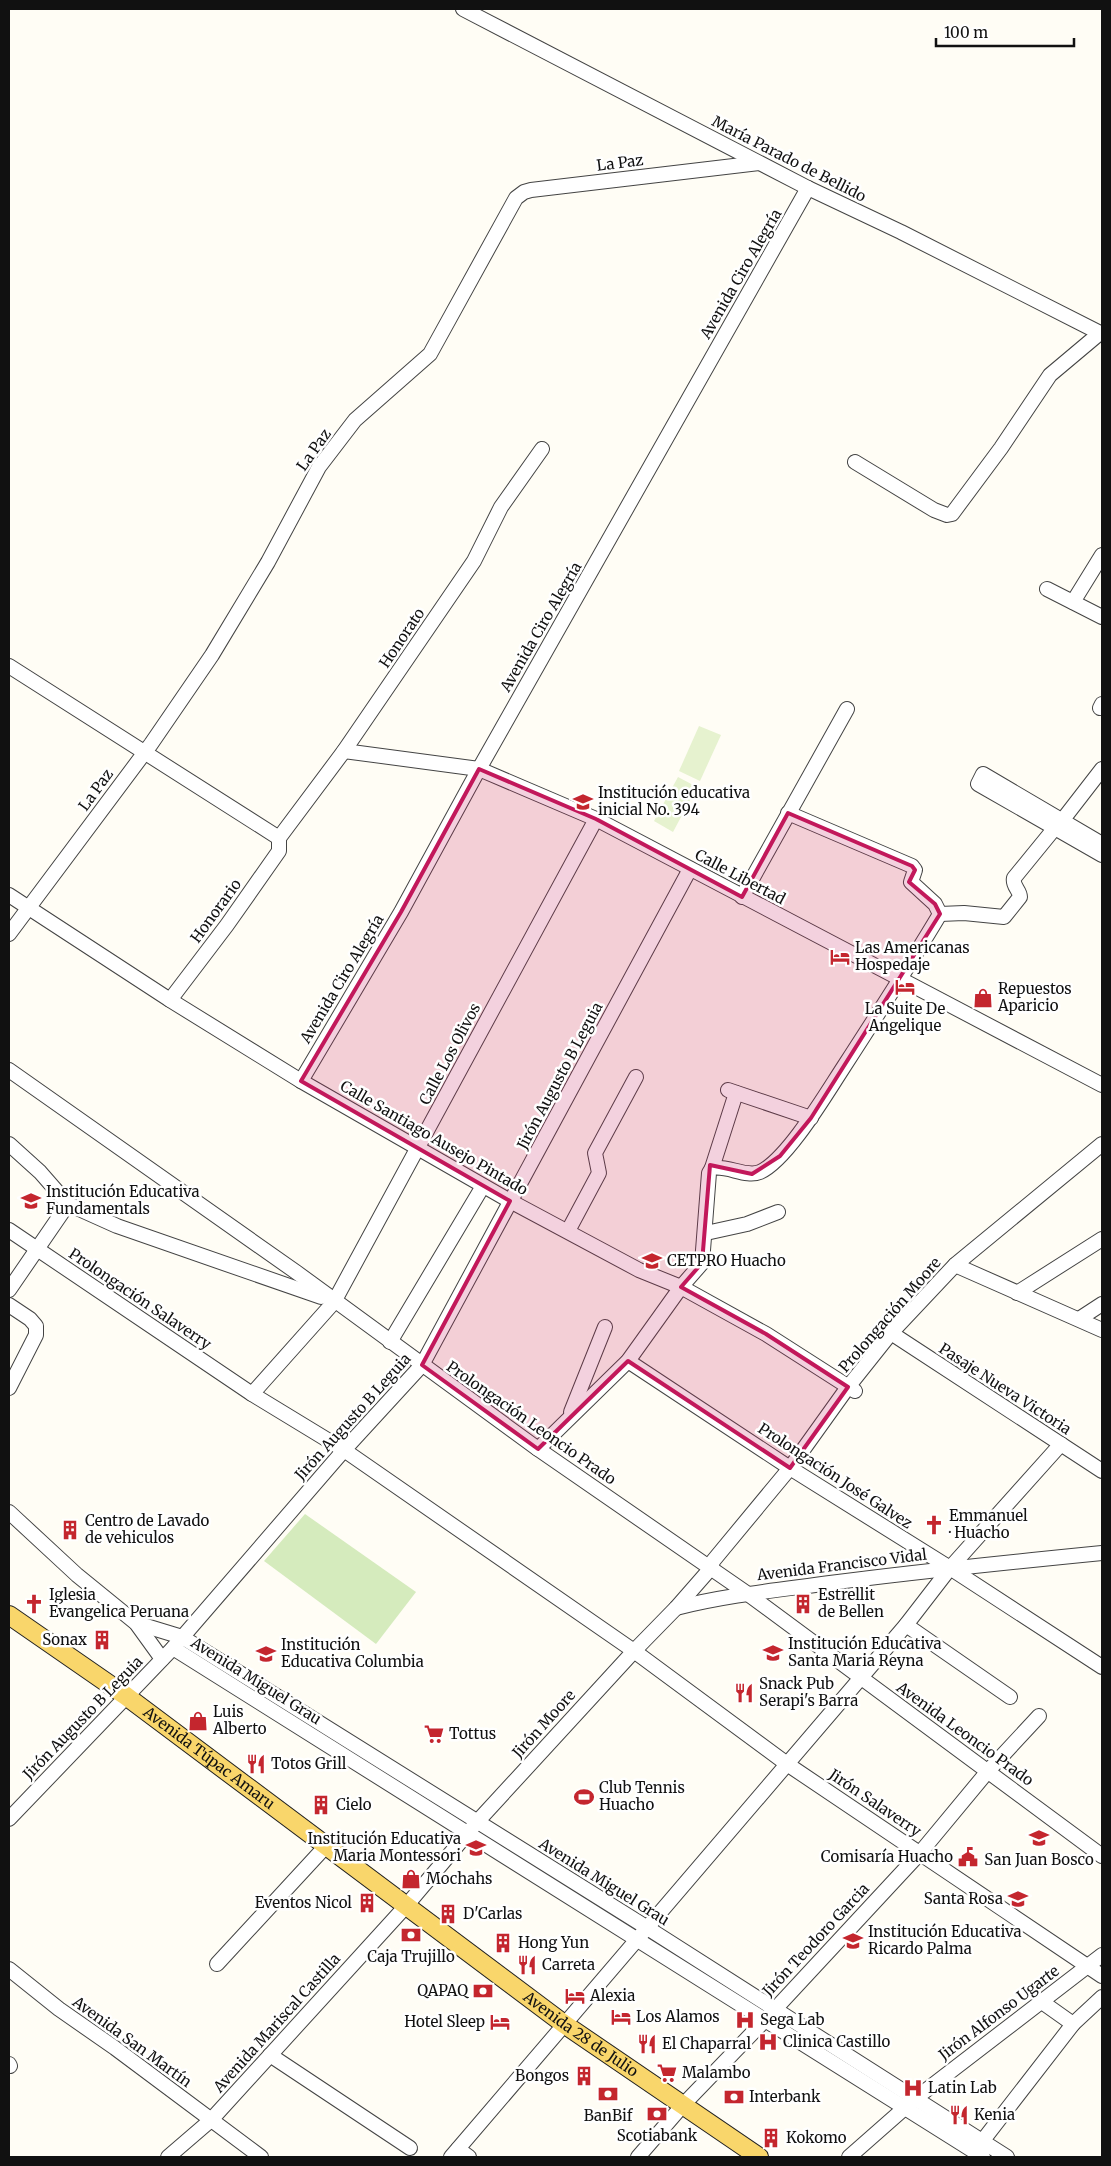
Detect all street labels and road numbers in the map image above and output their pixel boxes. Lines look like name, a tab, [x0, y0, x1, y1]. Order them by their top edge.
street label: María Parado de Bellido	[709, 111, 870, 206]
street label: La Paz	[595, 150, 644, 175]
street label: Avenida Ciro Alegría	[695, 206, 785, 343]
street label: La Paz	[292, 425, 335, 474]
street label: Avenida Ciro Alegría	[495, 559, 585, 696]
street label: Honorato	[375, 604, 429, 671]
street label: La Paz	[74, 765, 117, 814]
street label: Calle Libertad	[692, 845, 789, 908]
street label: Honorario	[186, 875, 245, 946]
street label: Avenida Ciro Alegría	[295, 911, 387, 1047]
street label: Jirón Augusto B Leguia	[512, 999, 606, 1154]
street label: Calle Los Olivos	[415, 1000, 484, 1108]
street label: Calle Santiago Ausejo Pintado	[337, 1076, 532, 1199]
street label: Prolongación Salaverry	[65, 1244, 215, 1354]
street label: Prolongación Moore	[834, 1253, 945, 1376]
street label: Pasaje Nueva Victoria	[936, 1339, 1075, 1438]
street label: Jirón Augusto B Leguia	[290, 1349, 415, 1485]
street label: Prolongación Leoncio Prado	[443, 1357, 620, 1489]
street label: Prolongación José Galvez	[755, 1419, 916, 1533]
street label: Avenida Francisco Vidal	[755, 1545, 928, 1584]
street label: Avenida Miguel Grau	[187, 1632, 325, 1728]
street label: Jirón Augusto B Leguia	[18, 1652, 146, 1784]
street label: Avenida Leoncio Prado	[892, 1677, 1038, 1790]
street label: Jirón Moore	[507, 1685, 579, 1763]
street label: Avenida Túpac Amaru	[139, 1702, 279, 1813]
street label: Jirón Salaverry	[825, 1764, 925, 1841]
street label: Avenida Miguel Grau	[535, 1833, 673, 1929]
street label: Jirón Teodoro Garcia	[758, 1879, 873, 2001]
street label: Avenida Mariscal Castilla	[208, 1949, 344, 2097]
street label: Jirón Alfonso Ugarte	[934, 1961, 1063, 2065]
street label: Avenida 28 de Julio	[519, 1986, 642, 2081]
street label: Avenida San Martín	[68, 1991, 196, 2091]

